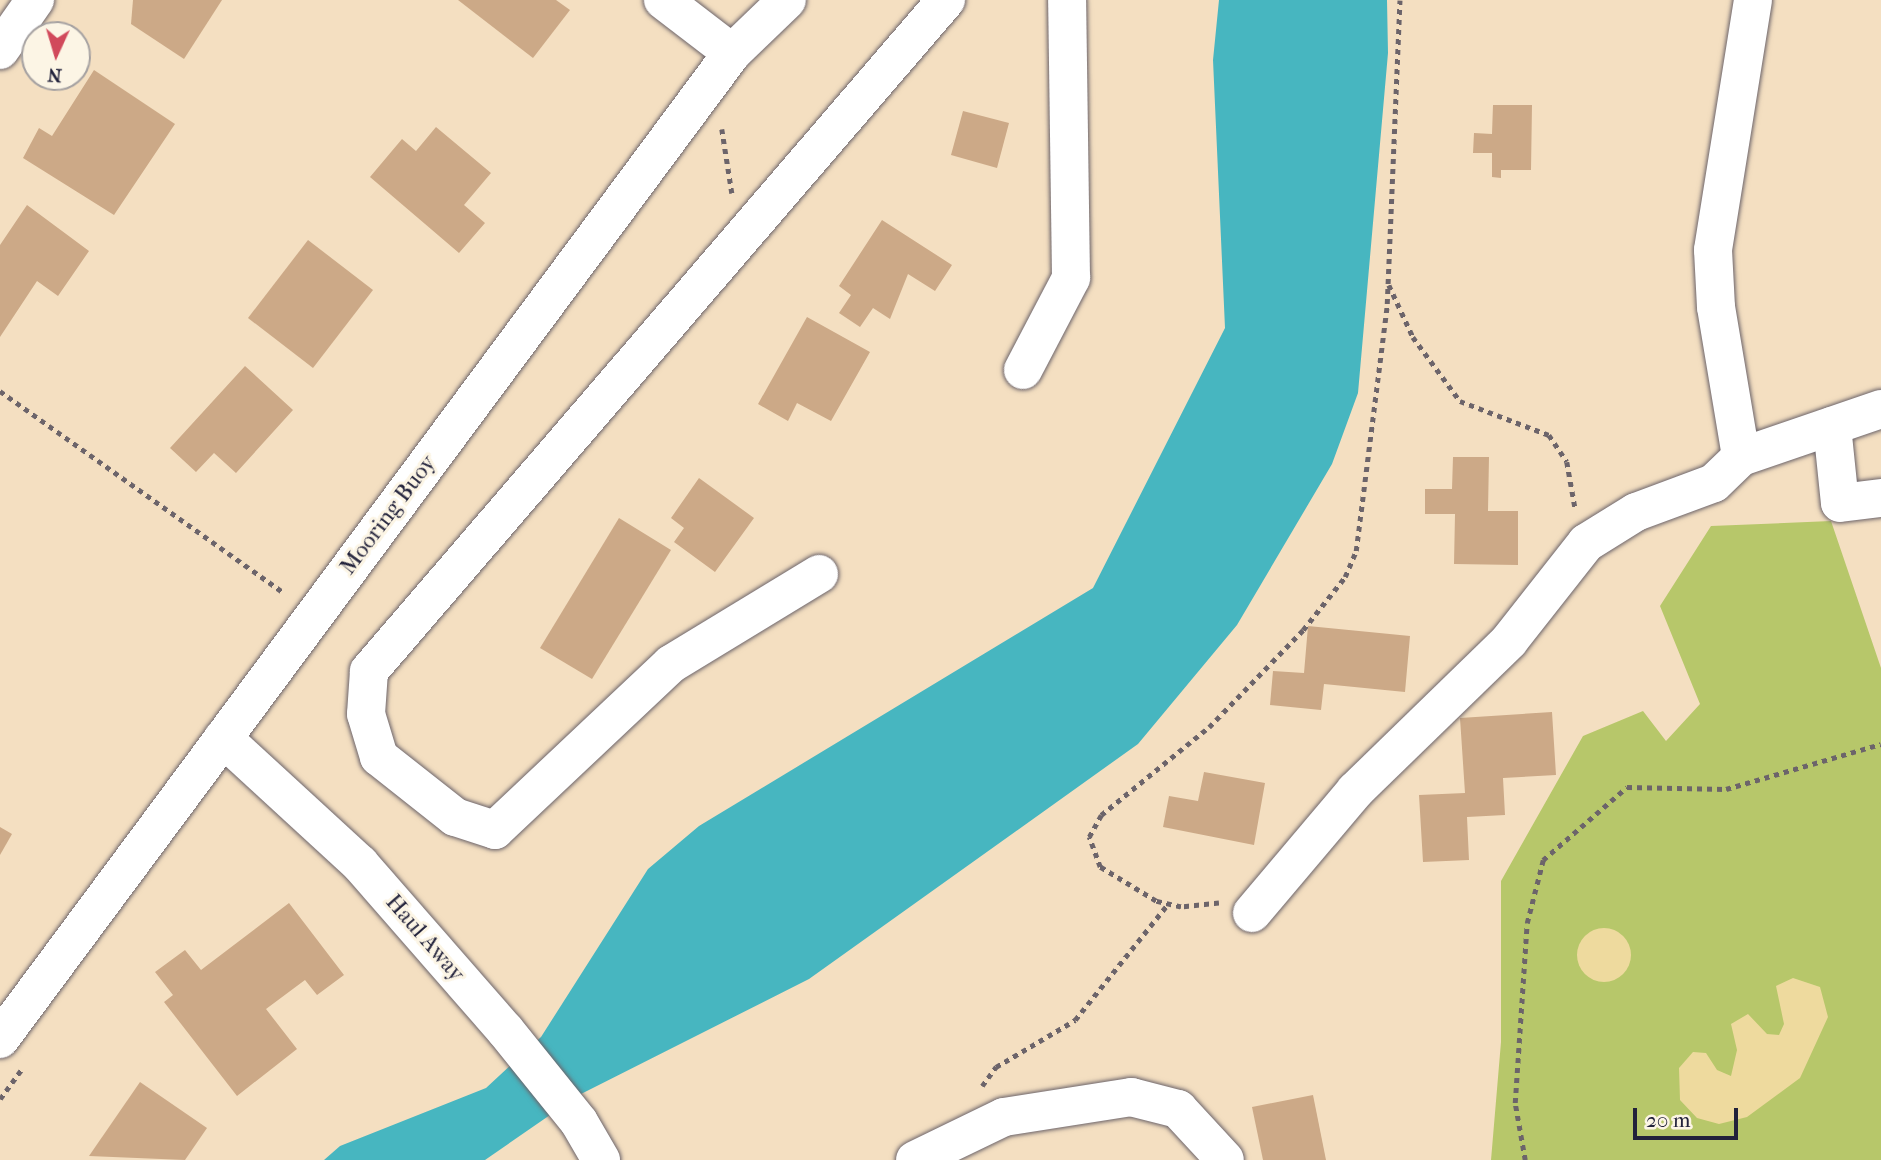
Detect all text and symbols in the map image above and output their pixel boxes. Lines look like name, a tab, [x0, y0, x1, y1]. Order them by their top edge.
north arrow	[21, 21, 91, 91]
text: N	[47, 63, 63, 86]
street label: Mooring Buoy	[334, 450, 442, 580]
street label: Haul Away	[380, 889, 470, 987]
scale bar	[1636, 1094, 1741, 1138]
text: 20 m	[1646, 1108, 1690, 1132]

